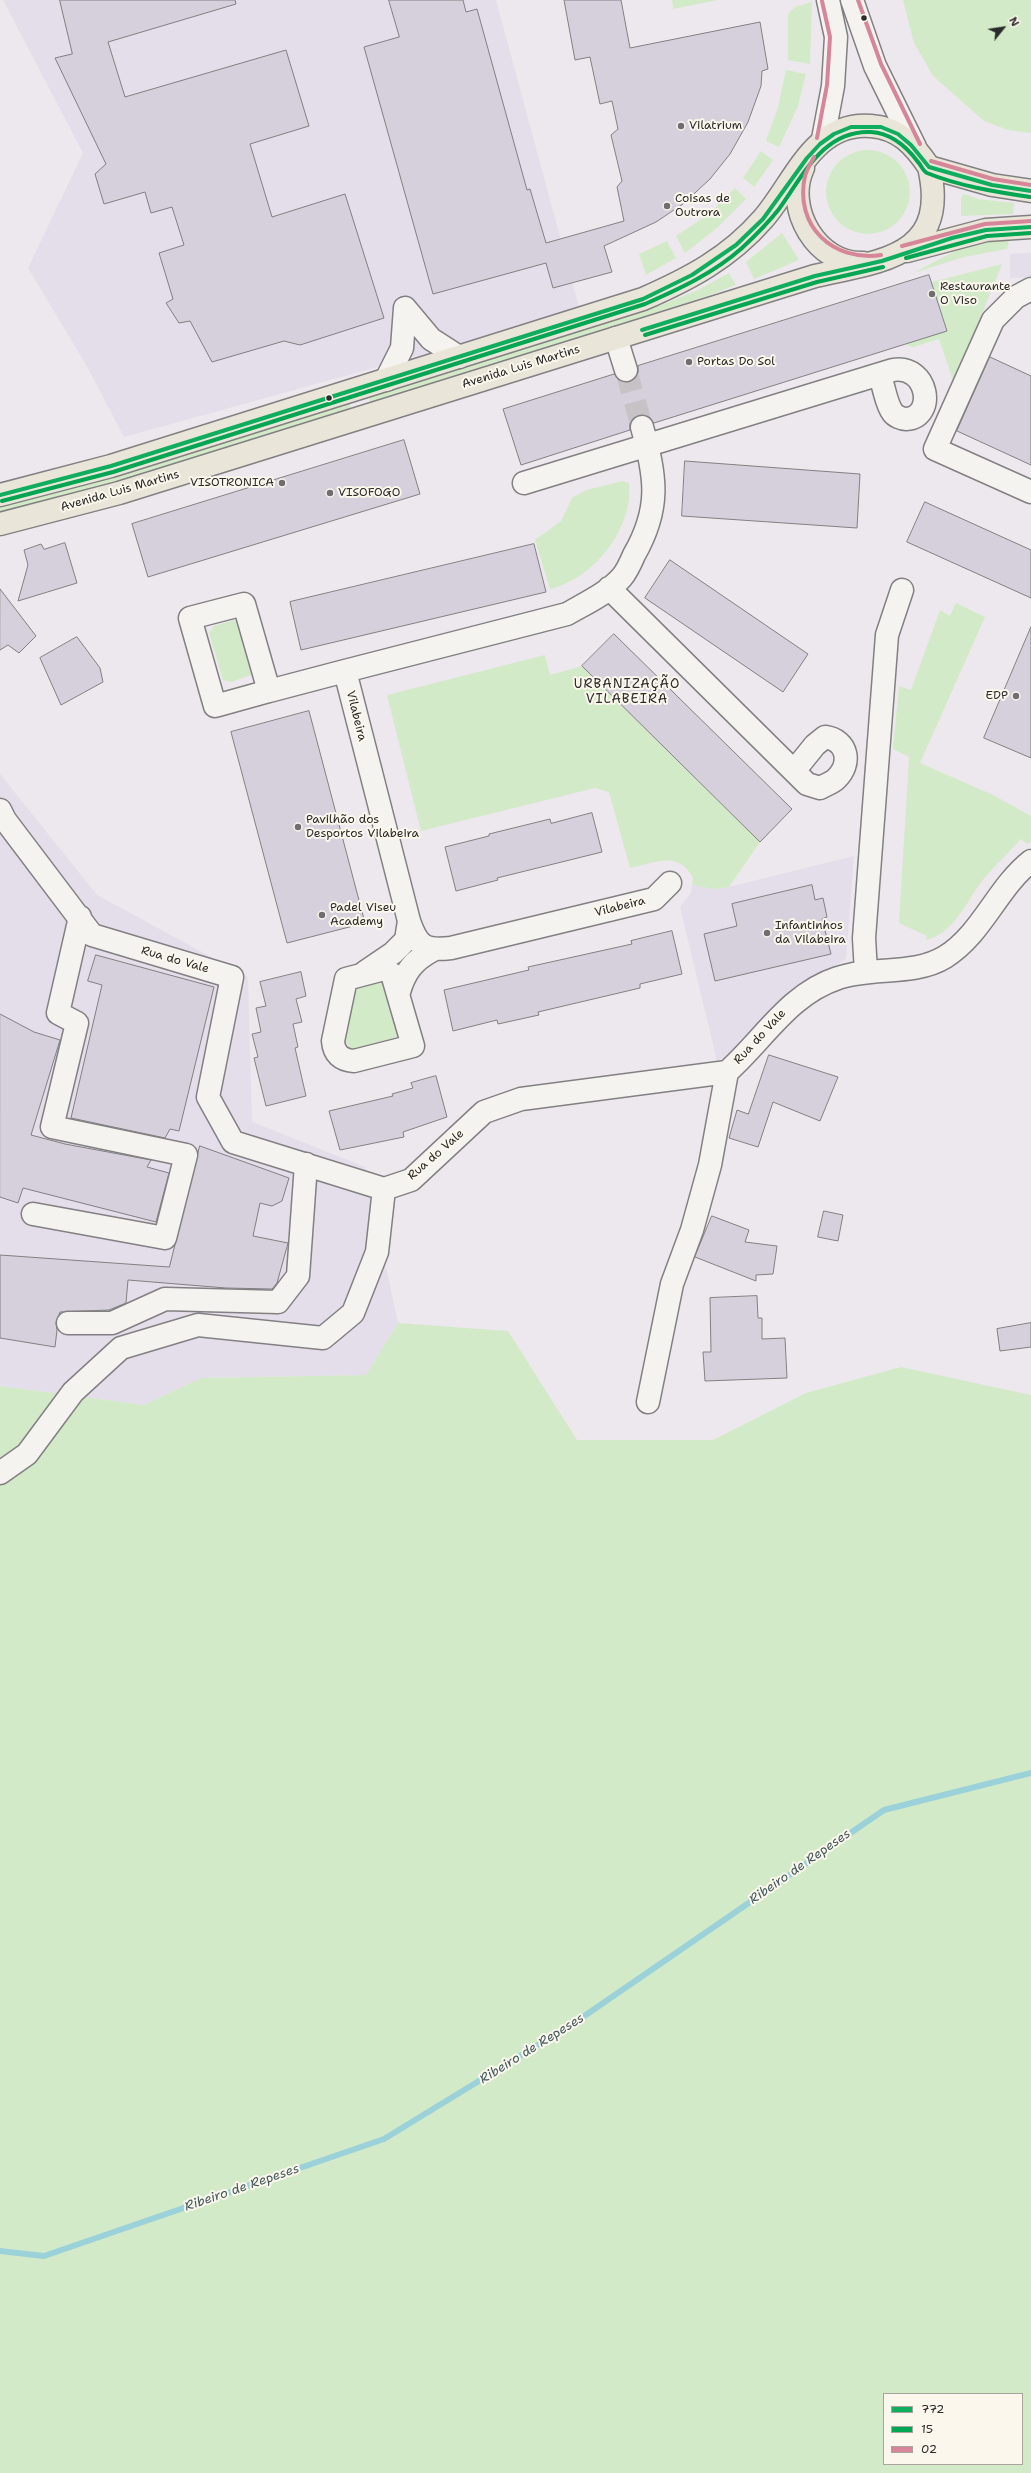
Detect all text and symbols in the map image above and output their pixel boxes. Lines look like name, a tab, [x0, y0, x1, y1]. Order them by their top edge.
north arrow	[983, 8, 1023, 48]
unlabelled marker	[859, 13, 869, 23]
text: N	[1005, 14, 1023, 29]
place label: Vilatrium	[689, 119, 742, 133]
marker: Vilatrium	[676, 121, 686, 131]
place label: Coisas de Outrora	[675, 192, 730, 220]
marker: Coisas de Outrora	[662, 201, 672, 211]
place label: Restaurante O Viso	[940, 280, 1011, 308]
marker: Restaurante O Viso	[927, 289, 937, 299]
street label: Avenida Luis Martins	[460, 342, 582, 392]
place label: Portas Do Sol	[697, 355, 775, 369]
marker: Portas Do Sol	[684, 357, 694, 367]
unlabelled marker	[324, 393, 334, 403]
street label: Avenida Luis Martins	[59, 467, 181, 515]
place label: VISOTRONICA	[190, 476, 274, 490]
marker: VISOTRONICA	[277, 478, 287, 488]
place label: VISOFOGO	[338, 486, 400, 500]
marker: VISOFOGO	[325, 488, 335, 498]
district label: URBANIZAÇÃO VILABEIRA	[574, 677, 680, 708]
street label: Vilabeira	[343, 689, 369, 743]
place label: EDP	[985, 689, 1008, 703]
marker: EDP	[1011, 691, 1021, 701]
place label: Pavilhão dos Desportos Vilabeira	[306, 813, 419, 841]
marker: Pavilhão dos Desportos Vilabeira	[293, 822, 303, 832]
street label: Vilabeira	[593, 894, 647, 920]
place label: Padel Viseu Academy	[330, 901, 396, 929]
marker: Padel Viseu Academy	[317, 910, 327, 920]
place label: Infantinhos da Vilabeira	[775, 919, 846, 947]
marker: Infantinhos da Vilabeira	[762, 928, 772, 938]
street label: Rua do Vale	[139, 943, 211, 977]
street label: Rua do Vale	[731, 1007, 789, 1067]
street label: Rua do Vale	[405, 1127, 467, 1183]
water label: Ribeiro de Repeses	[746, 1826, 854, 1908]
water label: Ribeiro de Repeses	[477, 2011, 587, 2087]
water label: Ribeiro de Repeses	[183, 2161, 301, 2215]
legend	[883, 2393, 1023, 2465]
text: 772	[921, 2401, 945, 2417]
text: 15	[921, 2421, 933, 2437]
text: 02	[921, 2441, 937, 2457]

